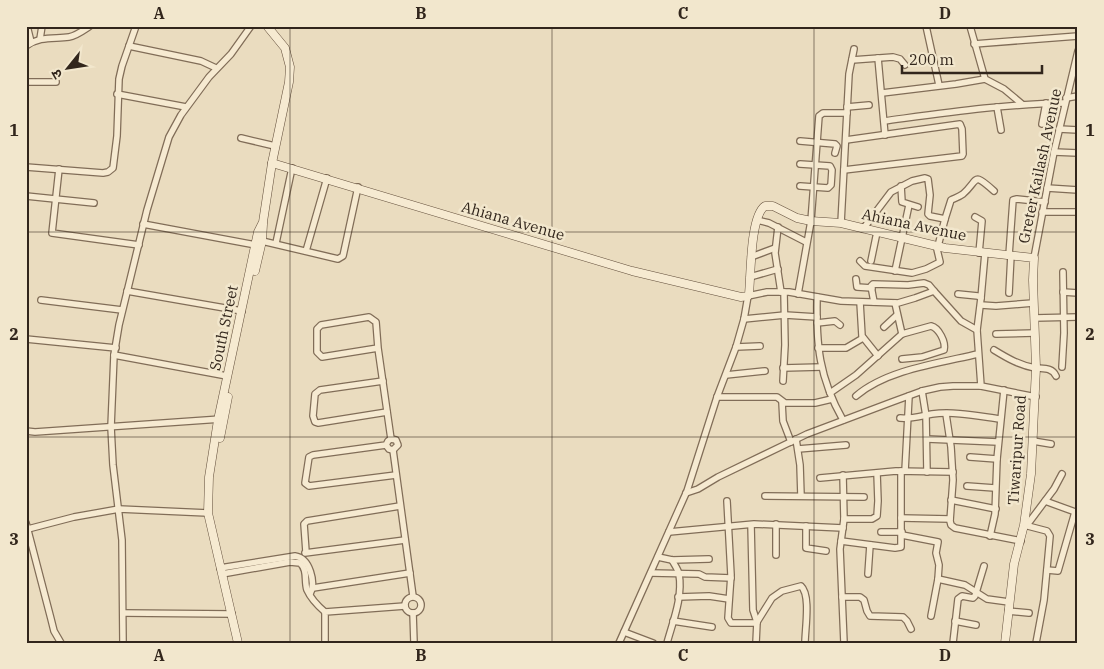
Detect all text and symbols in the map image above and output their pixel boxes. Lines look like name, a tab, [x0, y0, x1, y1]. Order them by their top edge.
text: A	[153, 3, 165, 23]
text: B	[415, 3, 427, 23]
text: C	[678, 3, 688, 23]
text: D	[939, 3, 951, 23]
north arrow	[42, 42, 92, 92]
scale bar	[902, 42, 1042, 74]
text: 200 m	[909, 50, 954, 69]
text: उ	[46, 66, 67, 83]
street label: Greter Kailash Avenue	[1014, 87, 1065, 245]
text: 1	[9, 120, 19, 140]
text: 1	[1085, 120, 1095, 140]
street label: Ahiana Avenue	[459, 197, 567, 244]
street label: Ahiana Avenue	[860, 204, 968, 245]
street label: South Street	[205, 283, 242, 372]
text: 2	[9, 324, 19, 344]
text: 2	[1085, 324, 1095, 344]
street label: Tiwaripur Road	[1003, 394, 1030, 505]
text: 3	[9, 529, 19, 549]
text: 3	[1085, 529, 1095, 549]
text: A	[153, 645, 165, 665]
text: B	[415, 645, 427, 665]
text: C	[678, 645, 688, 665]
text: D	[939, 645, 951, 665]

